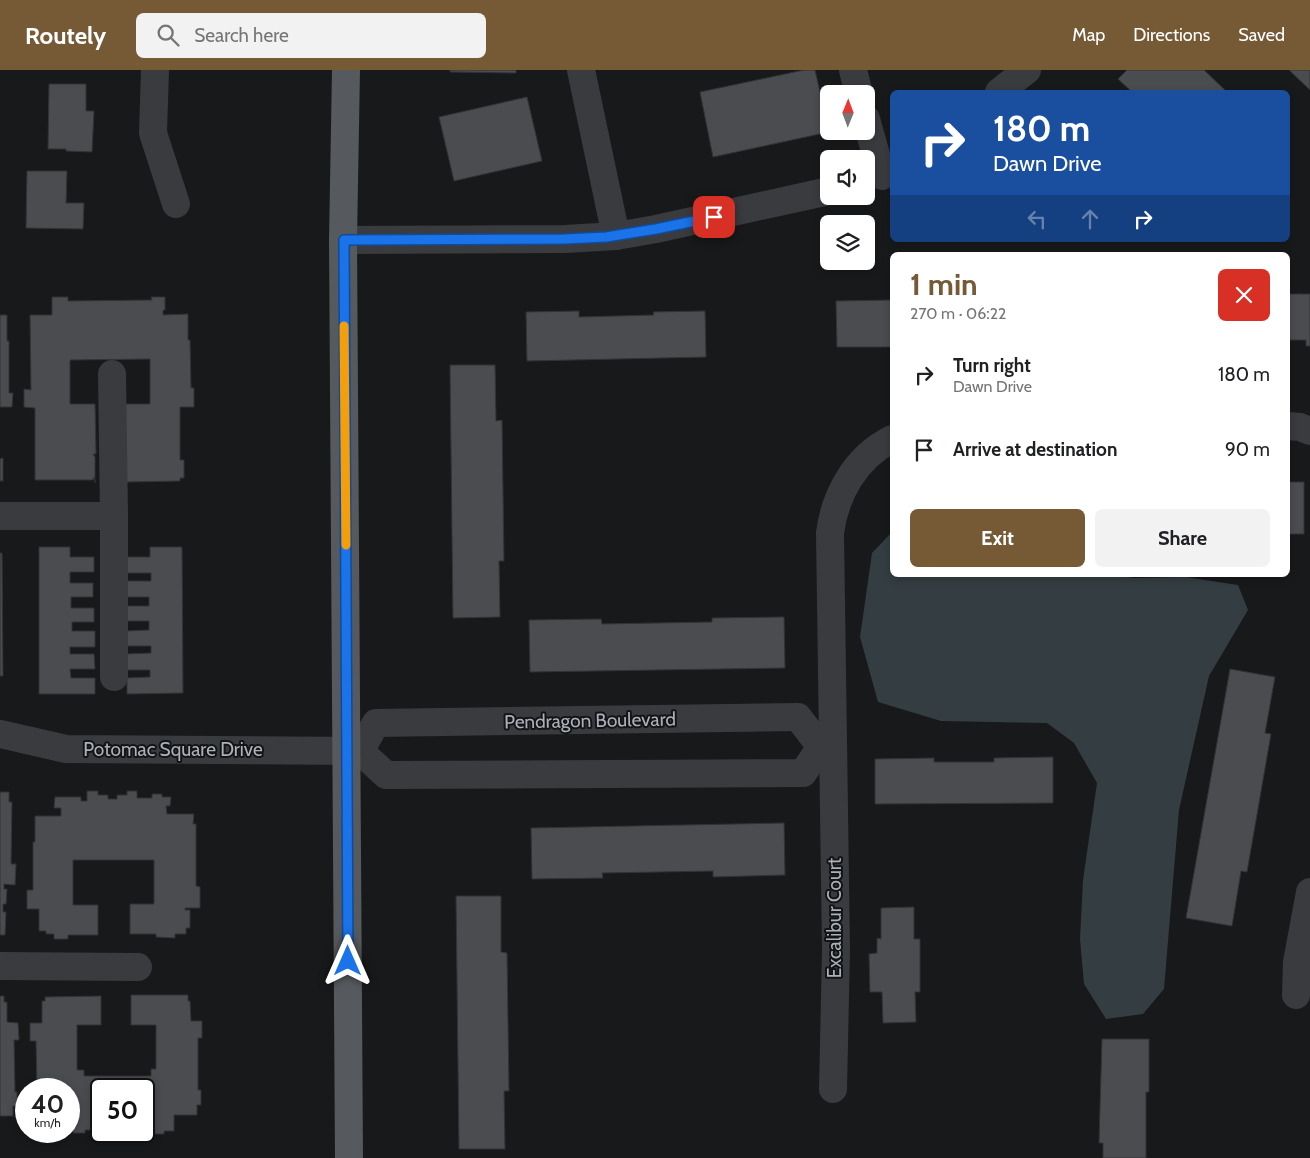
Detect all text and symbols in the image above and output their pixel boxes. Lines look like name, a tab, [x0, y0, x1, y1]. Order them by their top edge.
search box	[136, 13, 486, 58]
text: Routely	[25, 21, 106, 50]
icon: search	[154, 21, 182, 49]
text: Search here	[194, 24, 289, 47]
text: Map	[1072, 24, 1105, 46]
text: Directions	[1133, 24, 1210, 46]
text: Saved	[1238, 24, 1285, 46]
north arrow	[820, 85, 875, 140]
map controls	[820, 85, 875, 270]
text: 180 m	[993, 107, 1090, 150]
icon: right	[910, 110, 975, 175]
button: sound	[820, 150, 875, 205]
text: Dawn Drive	[993, 150, 1102, 177]
pin	[693, 196, 735, 238]
icon: arrive	[700, 203, 728, 231]
icon: left	[1023, 205, 1051, 233]
icon: ahead	[1076, 205, 1104, 233]
icon: right	[1129, 205, 1157, 233]
button: layers	[820, 215, 875, 270]
text: 1 min	[910, 266, 978, 303]
button: close	[1218, 269, 1270, 321]
text: 270 m · 06:22	[910, 304, 1006, 323]
text: Turn right	[953, 354, 1031, 377]
icon: right	[910, 361, 938, 389]
text: 180 m	[1218, 363, 1270, 386]
text: Dawn Drive	[953, 377, 1032, 396]
icon: arrive	[910, 436, 938, 464]
text: Arrive at destination	[953, 438, 1117, 461]
text: 90 m	[1225, 438, 1270, 461]
button: Exit	[910, 509, 1085, 567]
button: Share	[1095, 509, 1270, 567]
street label: Pendragon Boulevard	[504, 708, 676, 733]
street label: Potomac Square Drive	[83, 738, 263, 761]
street label: Excalibur Court	[823, 857, 846, 978]
position arrow	[321, 934, 373, 986]
speed limit sign: 50	[90, 1078, 155, 1143]
text: 40	[31, 1089, 64, 1119]
text: km/h	[34, 1115, 61, 1130]

